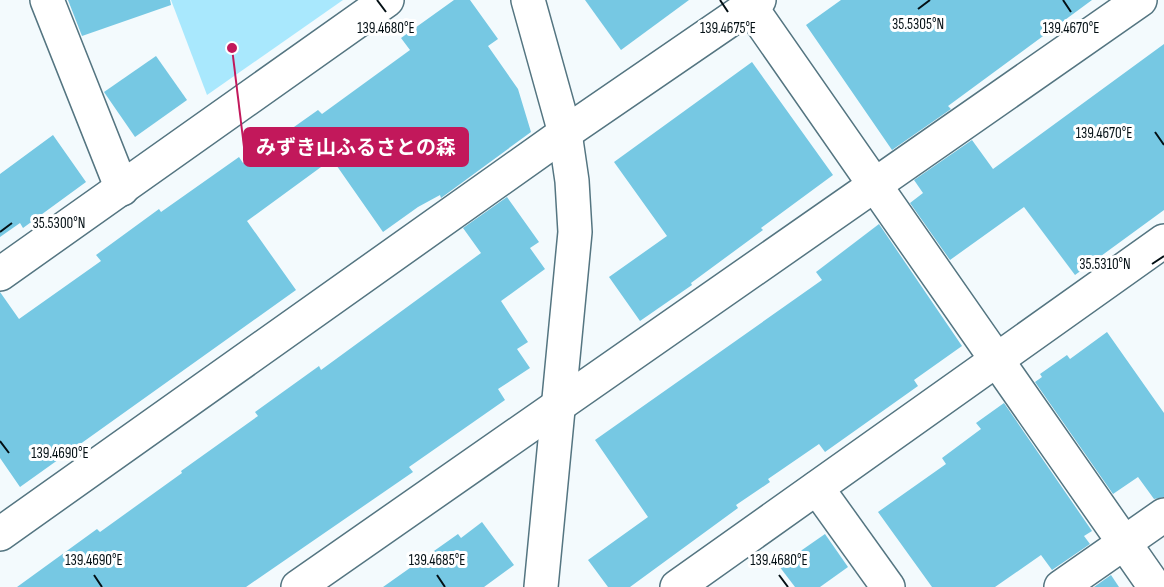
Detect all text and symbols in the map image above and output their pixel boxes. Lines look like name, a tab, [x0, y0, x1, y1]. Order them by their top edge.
text: 35.5305°N	[892, 15, 944, 34]
text: 139.4680°E	[357, 19, 415, 38]
text: 139.4675°E	[700, 19, 756, 38]
text: 139.4670°E	[1043, 19, 1099, 38]
text: 139.4670°E	[1076, 124, 1132, 143]
callout: みずき山ふるさとの森	[244, 128, 468, 166]
text: みずき山ふるさとの森	[256, 136, 456, 160]
text: 35.5300°N	[33, 214, 85, 233]
text: 35.5310°N	[1079, 255, 1131, 274]
text: 139.4690°E	[31, 444, 89, 463]
text: 139.4690°E	[65, 551, 123, 570]
text: 139.4685°E	[409, 551, 465, 570]
text: 139.4680°E	[750, 551, 808, 570]

